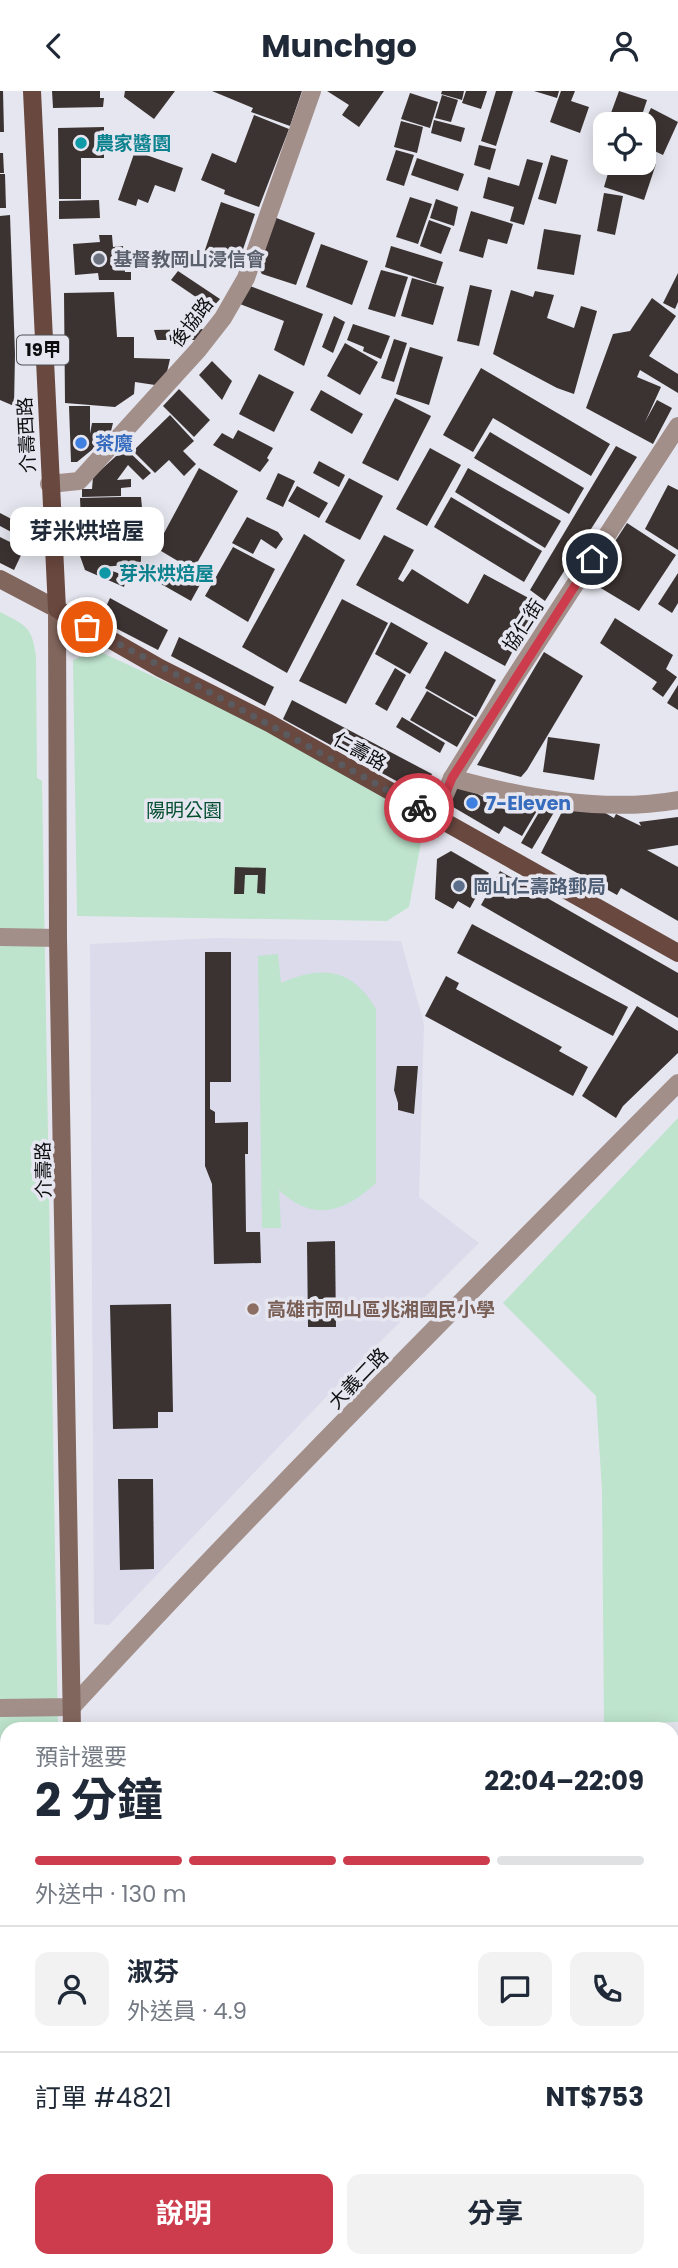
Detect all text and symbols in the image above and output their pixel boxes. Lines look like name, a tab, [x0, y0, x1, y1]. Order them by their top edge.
text: Munchgo	[261, 23, 417, 68]
icon: back	[35, 27, 73, 65]
icon: person	[605, 27, 643, 65]
map controls	[593, 112, 656, 175]
button: locate	[593, 112, 656, 175]
place label: 農家醬園	[95, 130, 171, 157]
marker: 農家醬園	[73, 135, 89, 151]
place label: 基督教岡山浸信會	[113, 246, 265, 273]
marker: 基督教岡山浸信會	[91, 251, 107, 267]
street label: 後協路	[163, 292, 220, 353]
road number: 19甲	[17, 335, 69, 365]
street label: 介壽西路	[11, 396, 42, 474]
place label: 茶魔	[95, 430, 133, 457]
marker: 茶魔	[73, 435, 89, 451]
callout: 芽米烘培屋	[10, 508, 164, 557]
text: 芽米烘培屋	[30, 515, 145, 547]
pin	[562, 529, 622, 589]
icon: home	[573, 540, 611, 578]
place label: 芽米烘焙屋	[119, 560, 214, 587]
marker: 芽米烘焙屋	[97, 565, 113, 581]
street label: 協仁街	[497, 594, 550, 657]
pin	[57, 597, 117, 657]
icon: bag	[68, 608, 106, 646]
street label: 仁壽路	[328, 726, 391, 777]
courier	[384, 773, 454, 843]
icon: bike	[400, 789, 438, 827]
place label: 7-Eleven	[486, 790, 571, 817]
marker: 7-Eleven	[464, 795, 480, 811]
park label: 陽明公園	[146, 797, 222, 824]
place label: 岡山仁壽路郵局	[473, 873, 606, 900]
marker: 岡山仁壽路郵局	[451, 878, 467, 894]
street label: 介壽路	[30, 1141, 57, 1199]
place label: 高雄市岡山區兆湘國民小學	[267, 1296, 495, 1323]
marker: 高雄市岡山區兆湘國民小學	[245, 1301, 261, 1317]
street label: 大義二路	[322, 1342, 394, 1415]
text: 預計還要	[35, 1741, 127, 1773]
text: 22:04–22:09	[484, 1763, 644, 1799]
text: 2 分鐘	[35, 1768, 163, 1832]
text: 外送中 · 130 m	[35, 1878, 186, 1910]
button: person	[35, 1952, 109, 2026]
button: chat	[478, 1952, 552, 2026]
button: phone	[570, 1952, 644, 2026]
text: 淑芬	[127, 1954, 179, 1990]
text: 外送員 · 4.9	[127, 1995, 247, 2027]
text: NT$753	[545, 2079, 644, 2115]
text: 訂單 #4821	[35, 2080, 172, 2116]
button: 說明	[35, 2174, 333, 2254]
button: 分享	[347, 2174, 644, 2254]

